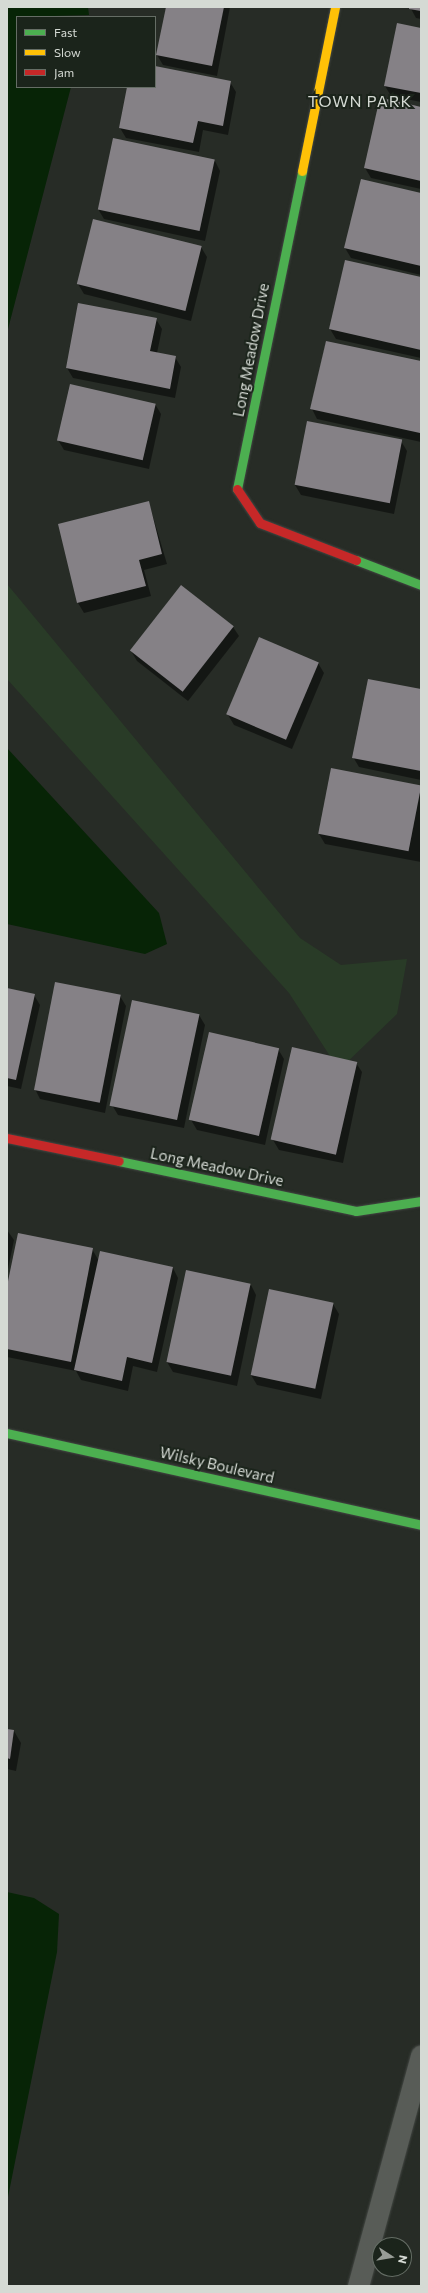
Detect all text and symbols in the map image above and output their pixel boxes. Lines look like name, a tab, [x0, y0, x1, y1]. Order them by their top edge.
legend	[16, 16, 156, 88]
text: Fast	[54, 25, 77, 39]
text: Slow	[54, 45, 81, 59]
text: Jam	[54, 65, 74, 79]
district label: TOWN PARK	[308, 91, 412, 111]
street label: Long Meadow Drive	[229, 282, 273, 418]
street label: Long Meadow Drive	[149, 1144, 285, 1190]
street label: Wilsky Boulevard	[158, 1443, 276, 1487]
north arrow	[372, 2237, 412, 2277]
text: N	[396, 2254, 410, 2265]

